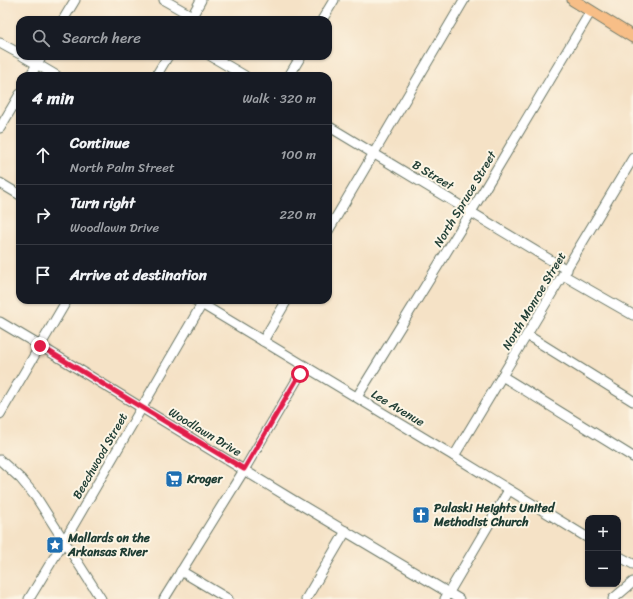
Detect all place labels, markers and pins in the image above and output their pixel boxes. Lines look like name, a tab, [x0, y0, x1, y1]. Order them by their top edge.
place label: Kroger	[186, 468, 224, 490]
supermarket icon: Kroger	[164, 469, 184, 489]
place label: Pulaski Heights United Methodist Church	[433, 497, 556, 533]
church icon: Pulaski Heights United Methodist Church	[411, 505, 431, 525]
place label: Mallards on the Arkansas River	[67, 527, 151, 563]
place icon: Mallards on the Arkansas River	[45, 535, 65, 555]

